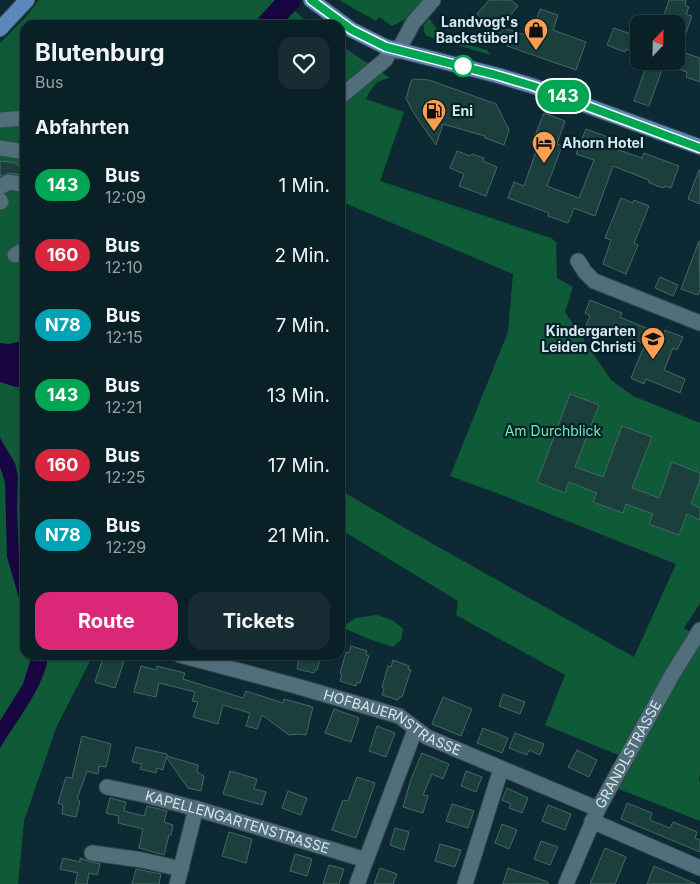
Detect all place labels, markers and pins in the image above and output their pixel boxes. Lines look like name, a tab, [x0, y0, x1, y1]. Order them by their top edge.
place label: Landvogt's Backstüberl	[436, 13, 518, 46]
shop icon: Landvogt's Backstüberl	[523, 17, 549, 51]
unlabelled marker	[452, 55, 474, 77]
fuel station icon: Eni	[421, 98, 447, 132]
place label: Eni	[452, 102, 473, 119]
hotel icon: Ahorn Hotel	[531, 130, 557, 164]
place label: Ahorn Hotel	[562, 134, 644, 151]
place label: Kindergarten Leiden Christi	[541, 322, 636, 355]
school or university icon: Kindergarten Leiden Christi	[640, 326, 666, 360]

